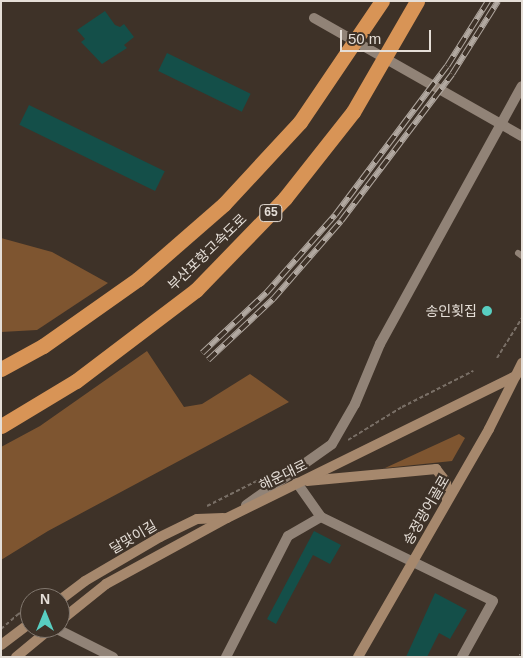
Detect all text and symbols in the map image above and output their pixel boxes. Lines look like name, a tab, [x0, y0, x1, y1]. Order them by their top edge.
scale bar	[343, 20, 434, 52]
text: 50 m	[348, 30, 381, 47]
road number: 65	[258, 204, 284, 222]
street label: 부산포항고속도로	[164, 210, 250, 294]
place label: 송인횟집	[425, 303, 477, 319]
marker: 송인횟집	[481, 305, 493, 317]
street label: 해운대로	[256, 456, 310, 494]
street label: 송정광어골로	[399, 472, 453, 548]
street label: 달맞이길	[106, 517, 160, 557]
north arrow	[20, 588, 70, 638]
text: N	[40, 591, 50, 607]

